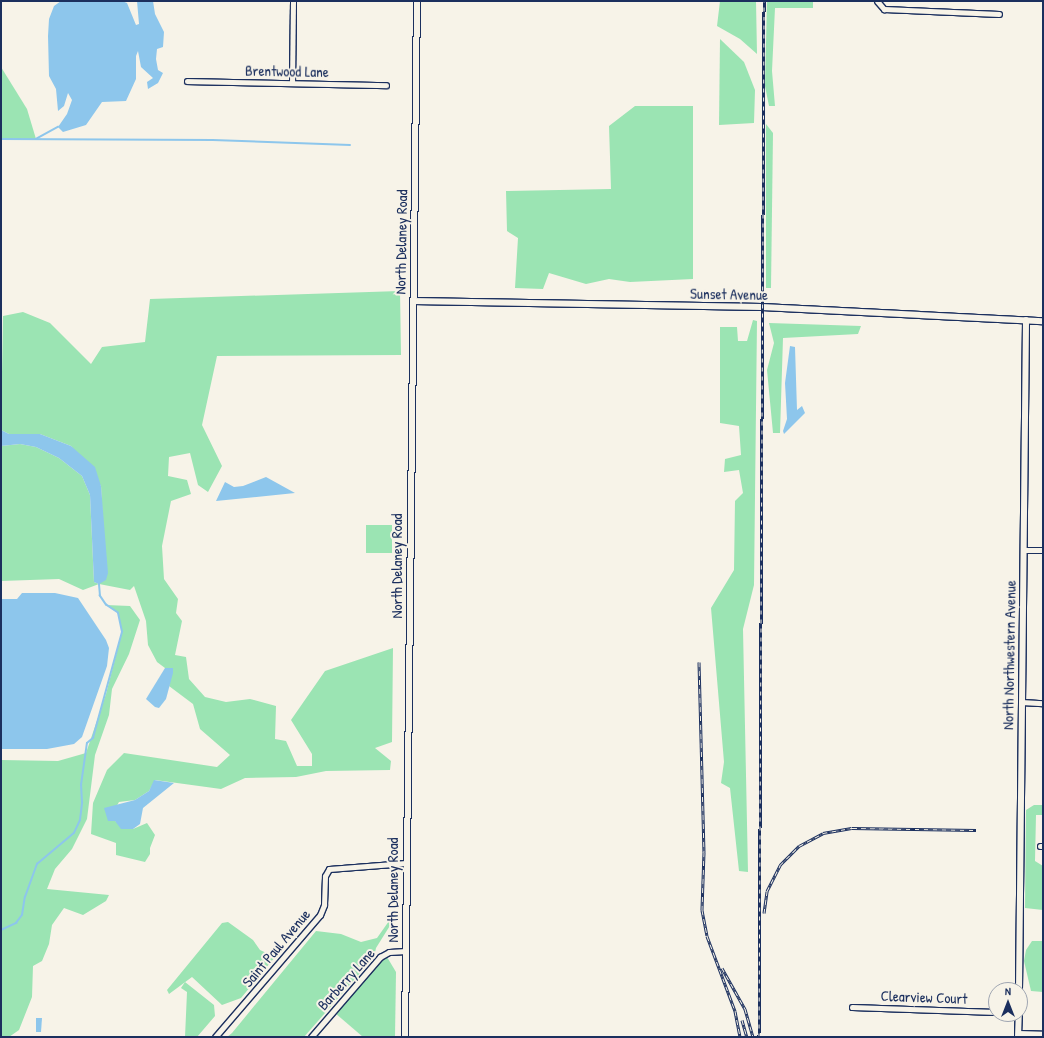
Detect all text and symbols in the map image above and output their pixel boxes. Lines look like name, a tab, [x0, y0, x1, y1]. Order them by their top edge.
street label: Brentwood Lane	[245, 61, 329, 81]
street label: North Delaney Road	[391, 189, 411, 295]
street label: Sunset Avenue	[690, 284, 768, 304]
street label: North Delaney Road	[388, 514, 406, 618]
street label: North Northwestern Avenue	[999, 580, 1019, 730]
street label: North Delaney Road	[384, 838, 402, 942]
street label: Saint Paul Avenue	[238, 905, 314, 991]
street label: Barberry Lane	[314, 944, 378, 1014]
north arrow	[988, 982, 1028, 1022]
text: N	[1005, 984, 1011, 998]
street label: Clearview Court	[880, 986, 968, 1008]

